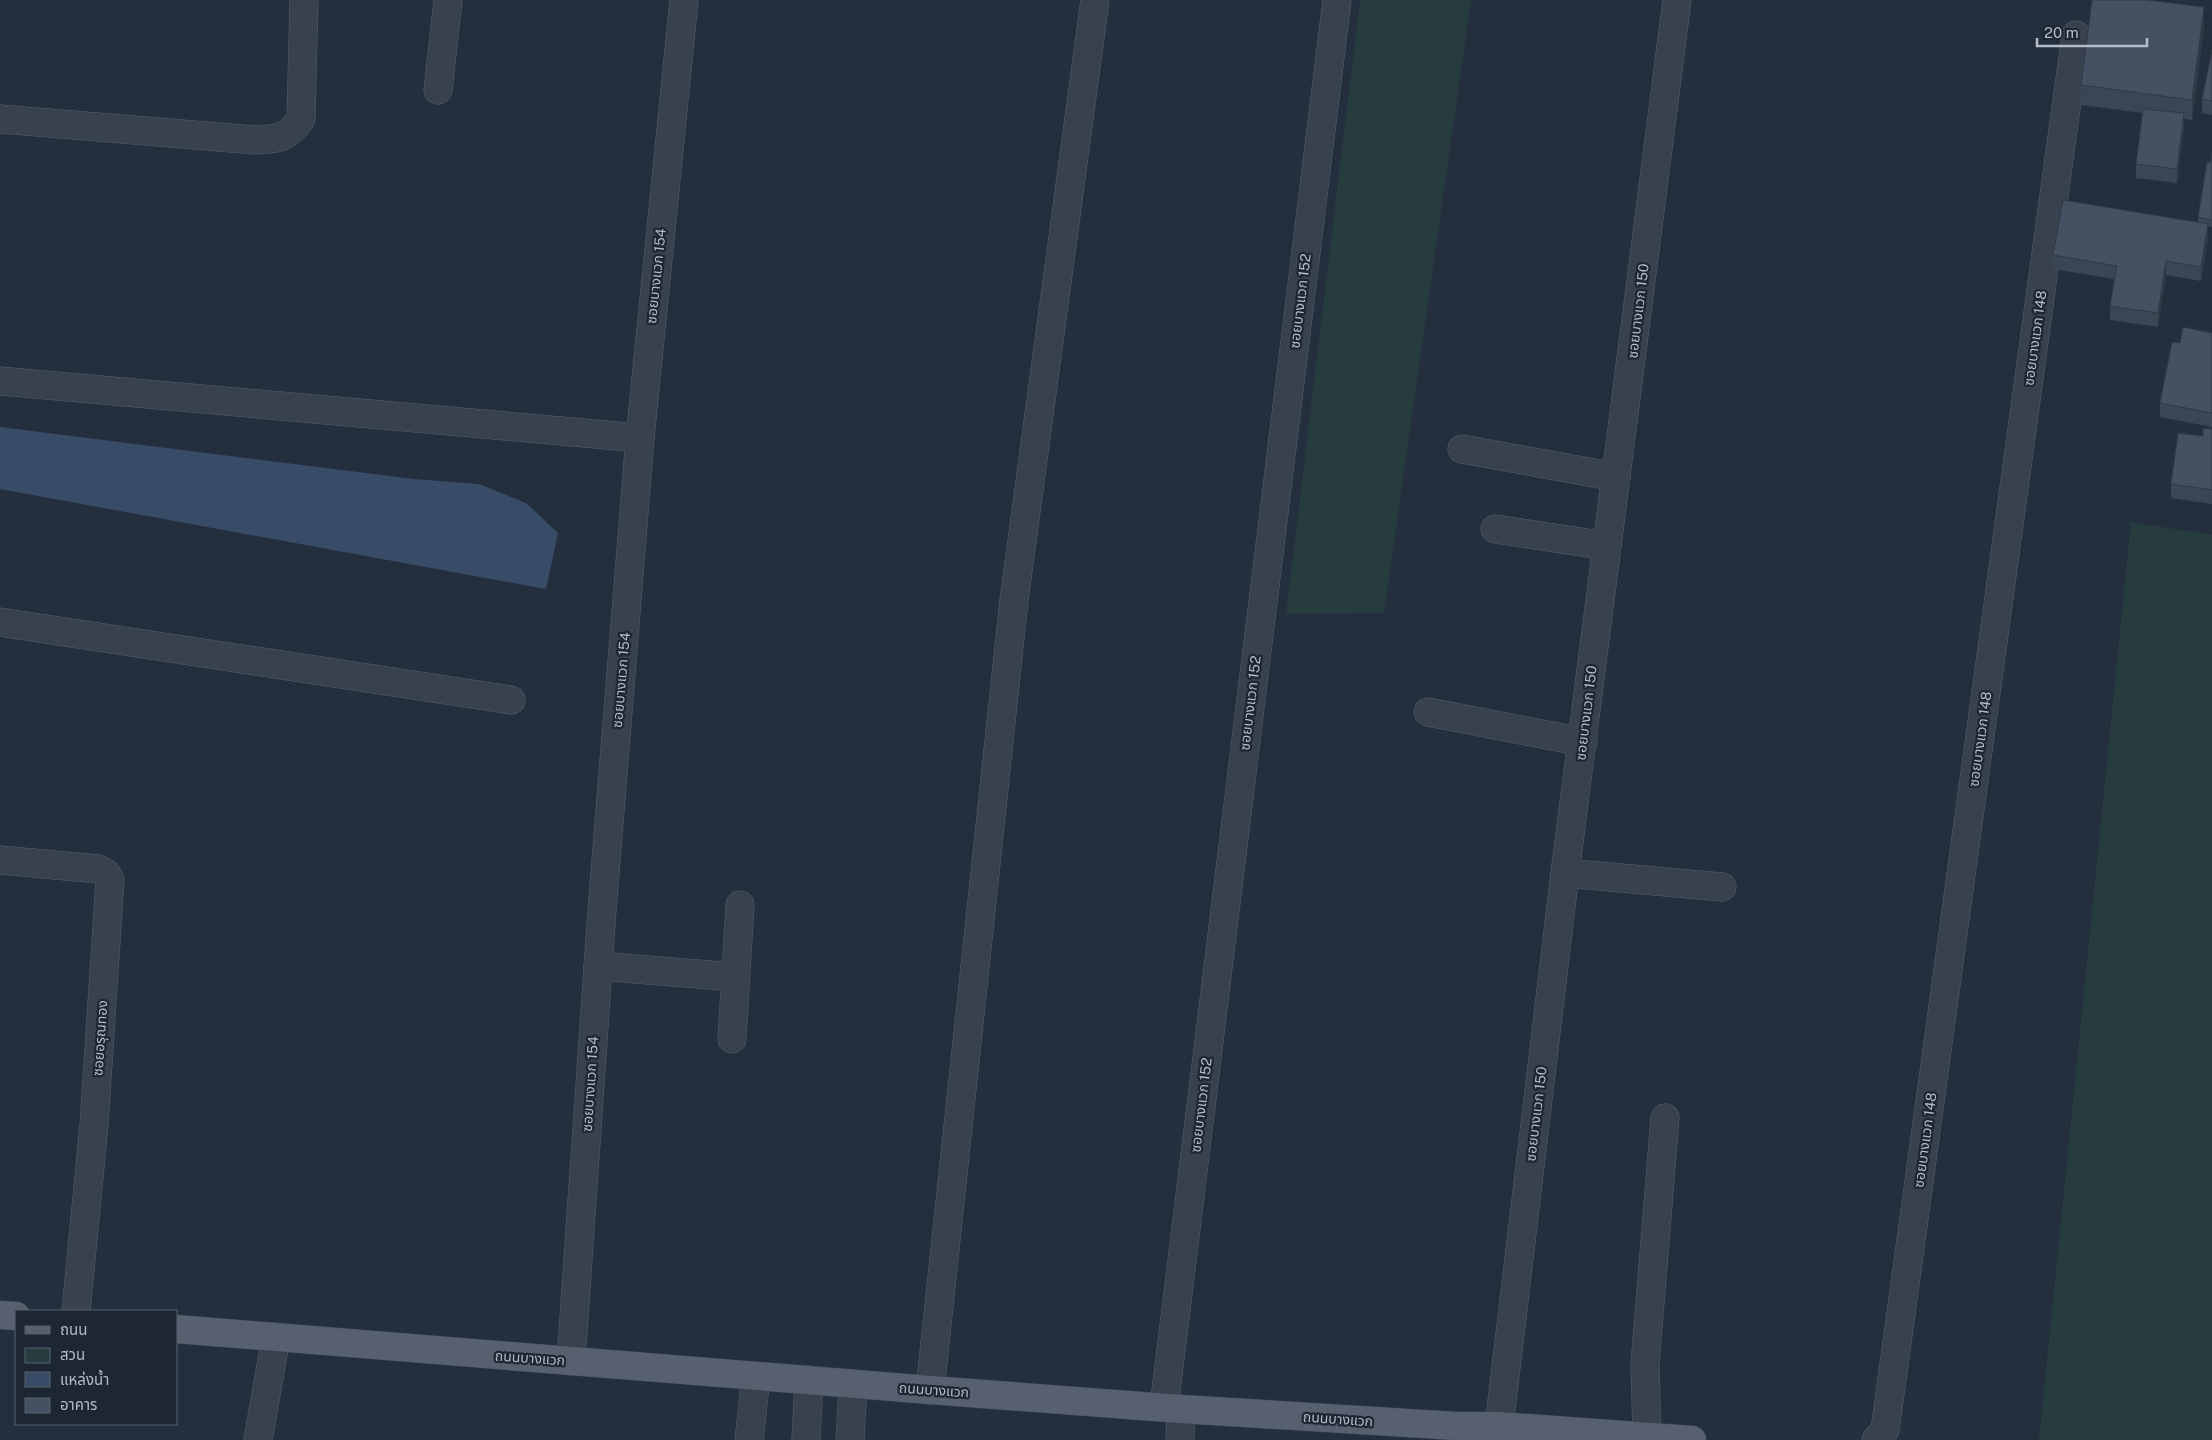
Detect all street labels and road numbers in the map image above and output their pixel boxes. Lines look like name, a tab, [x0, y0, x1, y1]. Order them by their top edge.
street label: ซอยบางแวก 154	[643, 227, 669, 324]
street label: ซอยบางแวก 152	[1286, 253, 1314, 349]
street label: ซอยบางแวก 150	[1624, 263, 1652, 359]
street label: ซอยบางแวก 148	[2020, 289, 2050, 387]
street label: ซอยบางแวก 154	[609, 631, 633, 728]
street label: ซอยบางแวก 152	[1236, 655, 1264, 751]
street label: ซอยบางแวก 150	[1572, 665, 1600, 761]
street label: ซอยบางแวก 148	[1965, 690, 1995, 788]
street label: ซอยอรุณทอง	[89, 1000, 112, 1076]
street label: ซอยบางแวก 154	[579, 1035, 601, 1132]
street label: ซอยบางแวก 152	[1187, 1057, 1215, 1153]
street label: ซอยบางแวก 150	[1522, 1066, 1550, 1162]
street label: ซอยบางแวก 148	[1910, 1091, 1940, 1189]
street label: ถนนบางแวก	[494, 1348, 566, 1368]
street label: ถนนบางแวก	[898, 1380, 970, 1400]
street label: ถนนบางแวก	[1302, 1409, 1374, 1429]

